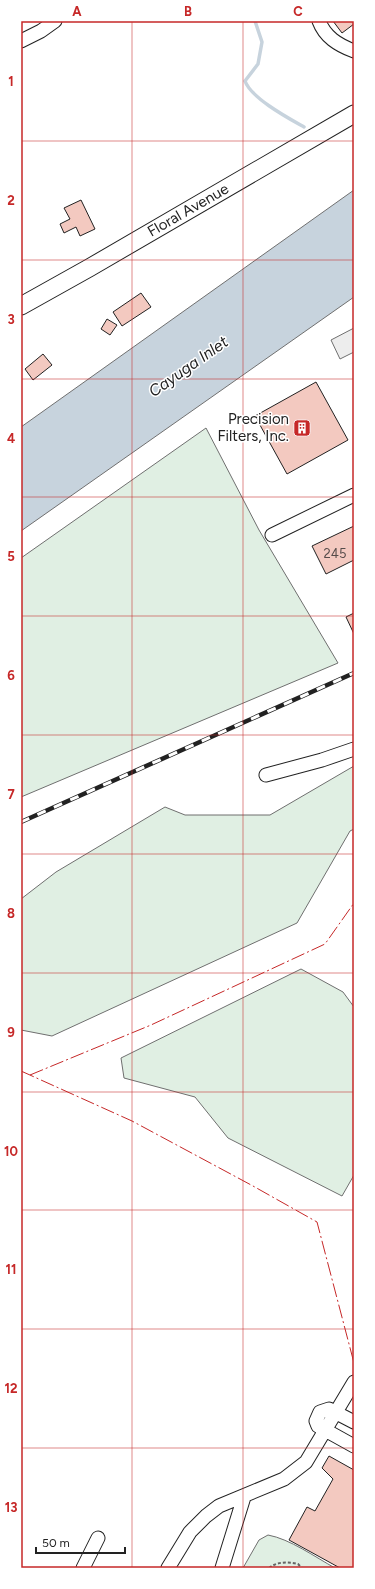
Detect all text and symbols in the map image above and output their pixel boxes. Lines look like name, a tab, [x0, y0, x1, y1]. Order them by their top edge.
text: A	[72, 4, 82, 19]
text: B	[184, 4, 192, 19]
text: C	[293, 4, 303, 19]
text: 1	[8, 74, 14, 89]
street label: Floral Avenue	[144, 180, 232, 240]
text: 2	[7, 193, 15, 208]
text: 3	[7, 312, 15, 327]
water label: Cayuga Inlet	[145, 332, 232, 401]
place label: Precision Filters, Inc.	[217, 410, 289, 445]
building icon: Precision Filters, Inc.	[292, 418, 312, 438]
text: 4	[7, 431, 15, 446]
house number: 245	[324, 546, 346, 561]
text: 5	[7, 549, 15, 564]
text: 6	[7, 668, 15, 683]
text: 7	[7, 787, 15, 802]
text: 8	[7, 906, 15, 921]
text: 9	[7, 1025, 15, 1040]
text: 10	[4, 1144, 18, 1159]
text: 11	[6, 1262, 16, 1277]
text: 12	[4, 1381, 18, 1396]
text: 13	[5, 1500, 17, 1515]
scale bar	[36, 1529, 125, 1555]
text: 50 m	[42, 1536, 70, 1550]

